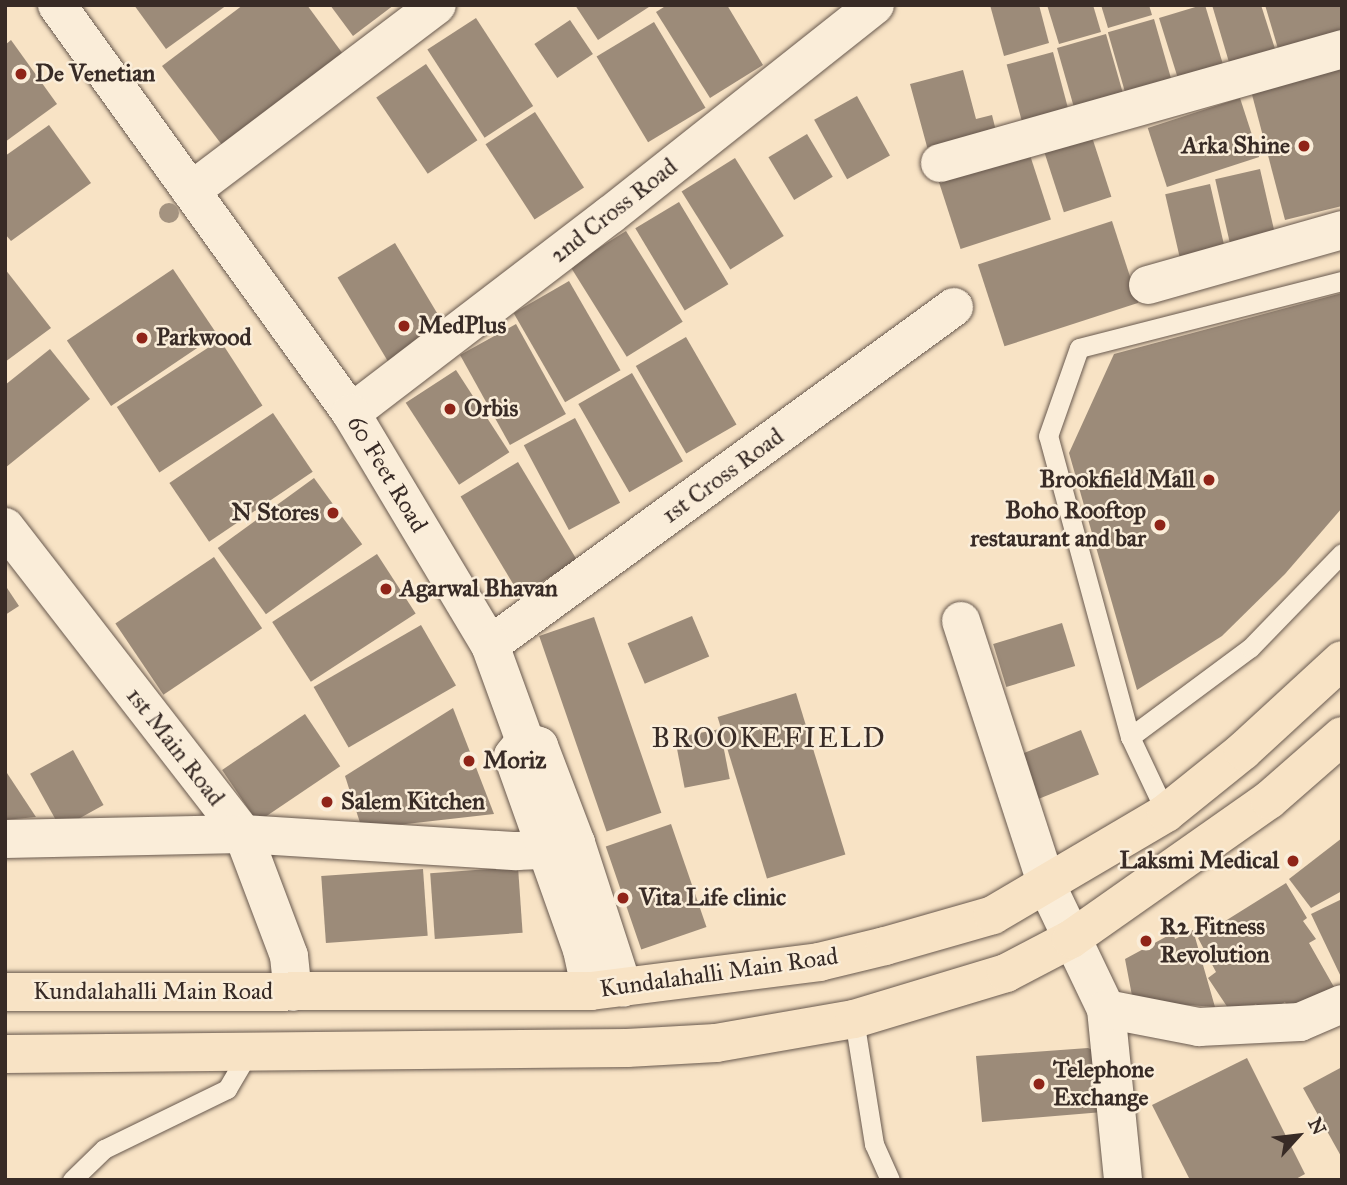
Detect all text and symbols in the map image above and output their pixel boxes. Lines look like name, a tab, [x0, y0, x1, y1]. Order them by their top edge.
place label: De Venetian	[35, 60, 155, 88]
marker: De Venetian	[13, 66, 29, 82]
place label: Arka Shine	[1182, 132, 1290, 160]
marker: Arka Shine	[1296, 138, 1312, 154]
street label: 2nd Cross Road	[545, 152, 683, 270]
place label: MedPlus	[418, 312, 506, 340]
marker: MedPlus	[396, 318, 412, 334]
place label: Parkwood	[156, 324, 252, 352]
marker: Parkwood	[134, 330, 150, 346]
place label: Orbis	[464, 395, 518, 423]
marker: Orbis	[442, 401, 458, 417]
street label: 60 Feet Road	[341, 410, 433, 538]
street label: 1st Cross Road	[657, 422, 789, 530]
place label: Brookfield Mall	[1039, 466, 1195, 494]
marker: Brookfield Mall	[1201, 472, 1217, 488]
place label: Boho Rooftop restaurant and bar	[970, 497, 1146, 553]
place label: N Stores	[231, 499, 319, 527]
marker: N Stores	[325, 505, 341, 521]
marker: Boho Rooftop restaurant and bar	[1152, 517, 1168, 533]
place label: Agarwal Bhavan	[400, 575, 558, 603]
marker: Agarwal Bhavan	[378, 581, 394, 597]
street label: 1st Main Road	[120, 682, 230, 812]
district label: BROOKEFIELD	[653, 721, 885, 755]
place label: Moriz	[483, 747, 546, 775]
marker: Moriz	[461, 753, 477, 769]
place label: Salem Kitchen	[341, 788, 485, 816]
marker: Salem Kitchen	[319, 794, 335, 810]
place label: Laksmi Medical	[1119, 847, 1279, 875]
marker: Laksmi Medical	[1285, 853, 1301, 869]
place label: Vita Life clinic	[639, 884, 786, 912]
marker: Vita Life clinic	[613, 888, 633, 908]
place label: R2 Fitness Revolution	[1160, 913, 1270, 969]
marker: R2 Fitness Revolution	[1138, 933, 1154, 949]
street label: Kundalahalli Main Road	[598, 942, 840, 1004]
street label: Kundalahalli Main Road	[33, 978, 273, 1006]
place label: Telephone Exchange	[1053, 1056, 1154, 1112]
marker: Telephone Exchange	[1031, 1076, 1047, 1092]
north arrow	[1263, 1101, 1333, 1171]
text: N	[1303, 1114, 1331, 1139]

